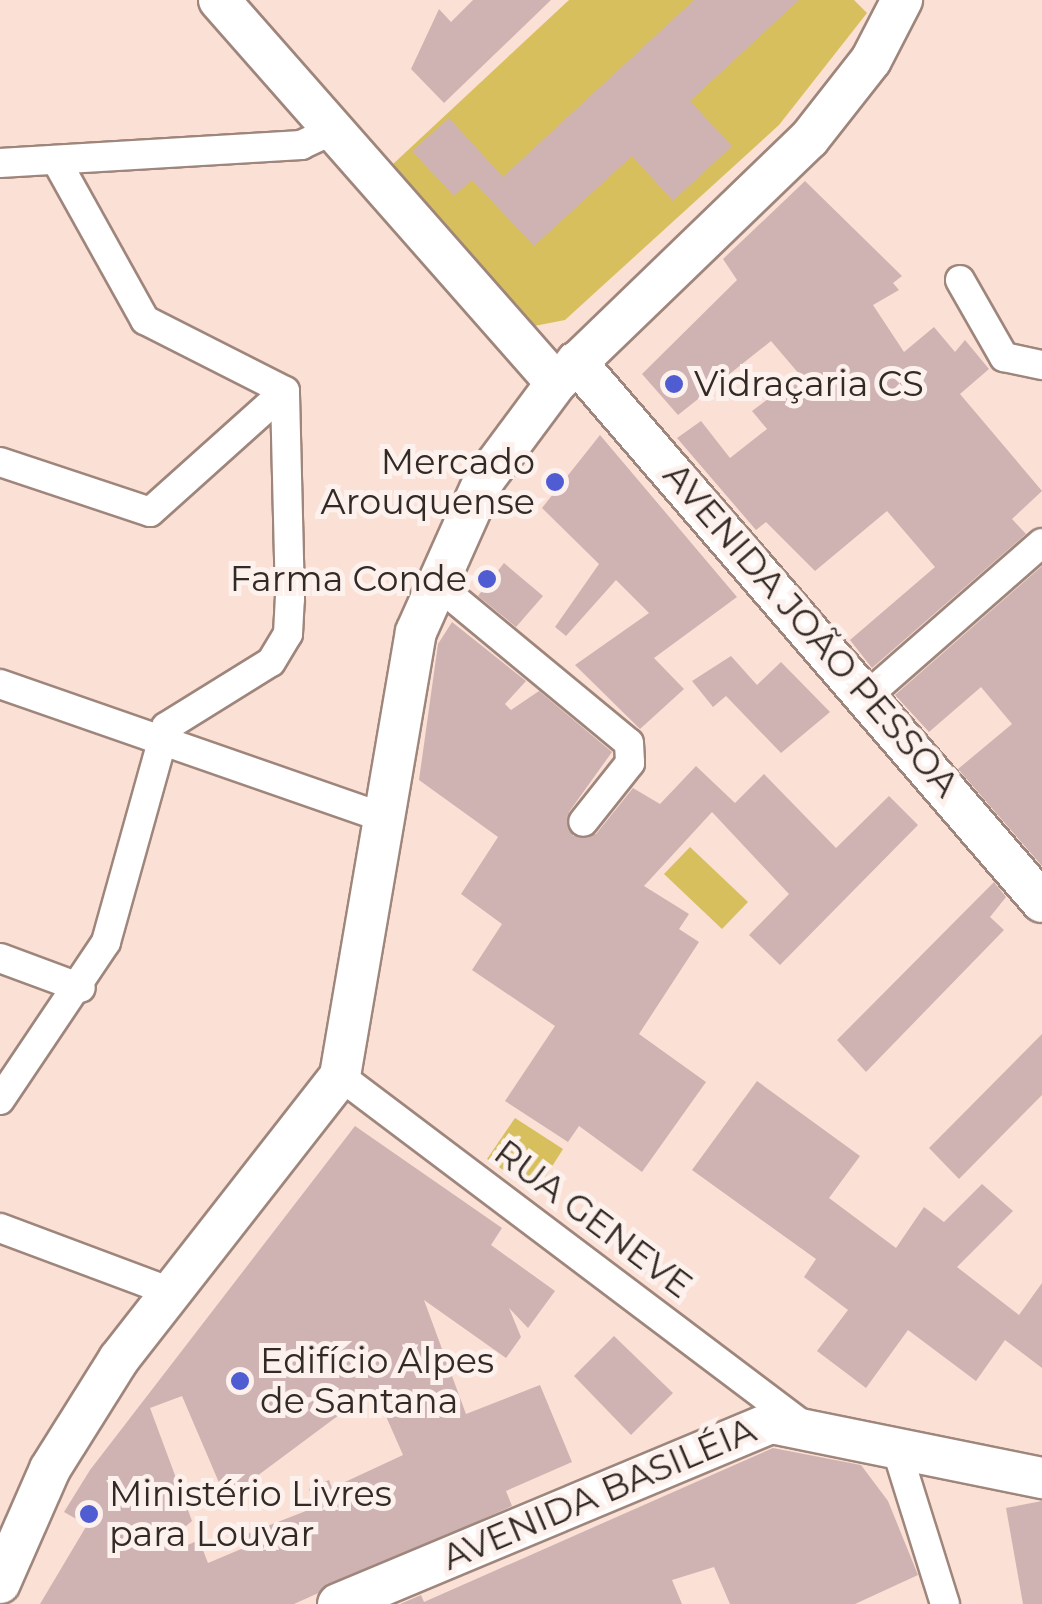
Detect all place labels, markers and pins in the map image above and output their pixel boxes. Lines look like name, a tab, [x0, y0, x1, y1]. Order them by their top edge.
place label: Vidraçaria CS	[694, 363, 924, 405]
marker: Vidraçaria CS	[663, 373, 685, 395]
place label: Mercado Arouquense	[321, 441, 535, 523]
marker: Mercado Arouquense	[544, 471, 566, 493]
place label: Farma Conde	[230, 558, 467, 600]
marker: Farma Conde	[476, 568, 498, 590]
place label: Edifício Alpes de Santana	[260, 1340, 494, 1422]
marker: Edifício Alpes de Santana	[229, 1370, 251, 1392]
place label: Ministério Livres para Louvar	[109, 1473, 392, 1555]
marker: Ministério Livres para Louvar	[78, 1503, 100, 1525]

